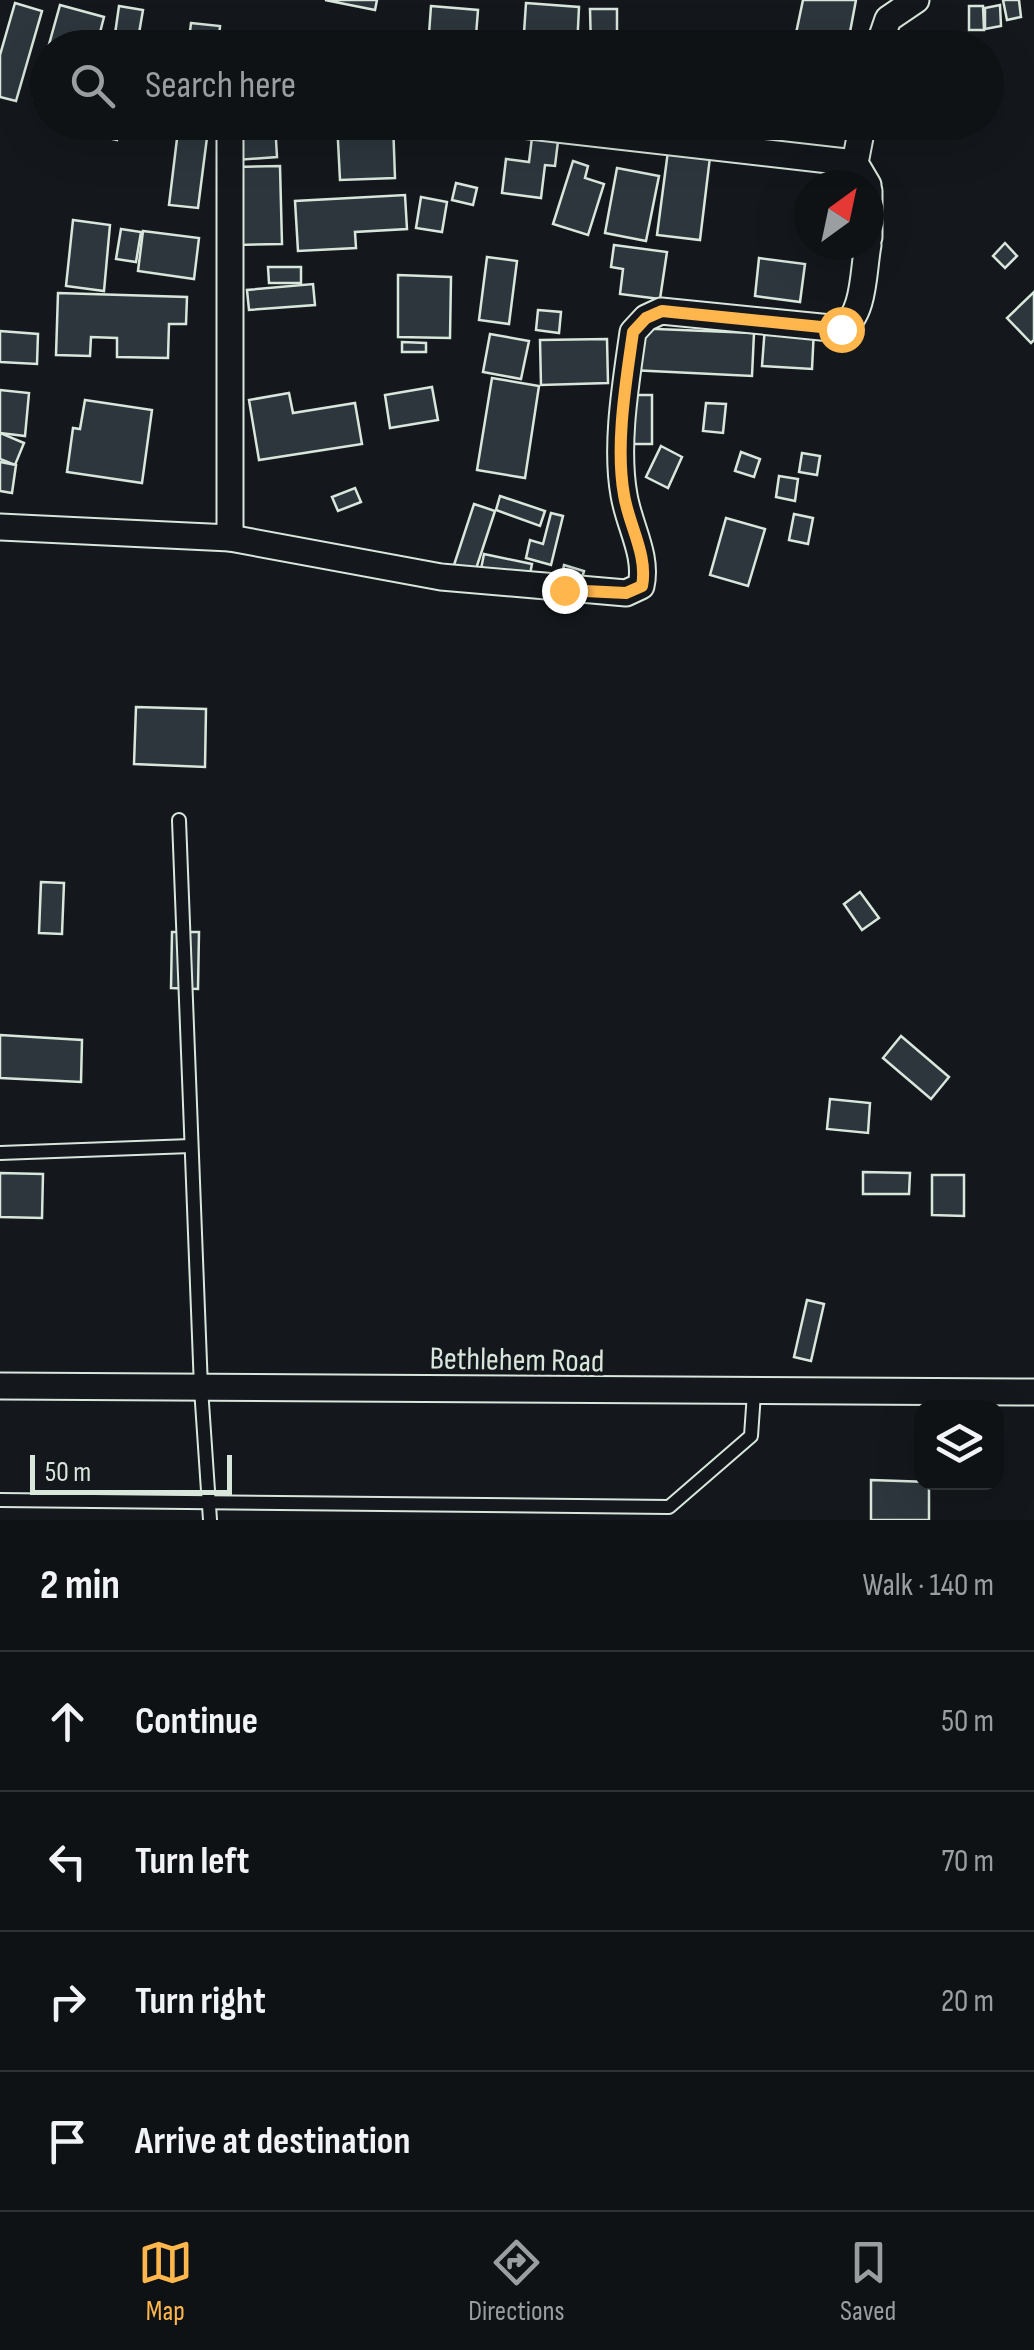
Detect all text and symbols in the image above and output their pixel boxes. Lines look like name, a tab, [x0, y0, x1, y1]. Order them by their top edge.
search box	[30, 30, 1004, 140]
icon: search	[65, 58, 120, 113]
text: Search here	[145, 63, 296, 108]
north arrow	[794, 170, 884, 260]
route start	[819, 307, 865, 353]
route end	[542, 568, 588, 614]
street label: Bethlehem Road	[429, 1339, 605, 1382]
map controls	[914, 1400, 1004, 1490]
button: layers	[914, 1400, 1004, 1490]
scale bar	[30, 1450, 232, 1494]
text: 50 m	[45, 1456, 91, 1489]
text: 2 min	[40, 1560, 120, 1611]
text: Walk · 140 m	[863, 1566, 994, 1605]
icon: ahead	[40, 1694, 95, 1749]
text: Continue	[135, 1699, 258, 1744]
text: 50 m	[941, 1702, 994, 1741]
icon: left	[40, 1834, 95, 1889]
text: Turn left	[135, 1839, 249, 1884]
text: 70 m	[941, 1842, 994, 1881]
icon: right	[40, 1974, 95, 2029]
text: Turn right	[135, 1979, 266, 2024]
text: 20 m	[941, 1982, 994, 2021]
icon: arrive	[40, 2114, 95, 2169]
text: Arrive at destination	[135, 2119, 410, 2164]
tab: Map	[138, 2235, 193, 2328]
tab: Directions	[468, 2235, 565, 2328]
tab: Saved	[840, 2235, 896, 2328]

